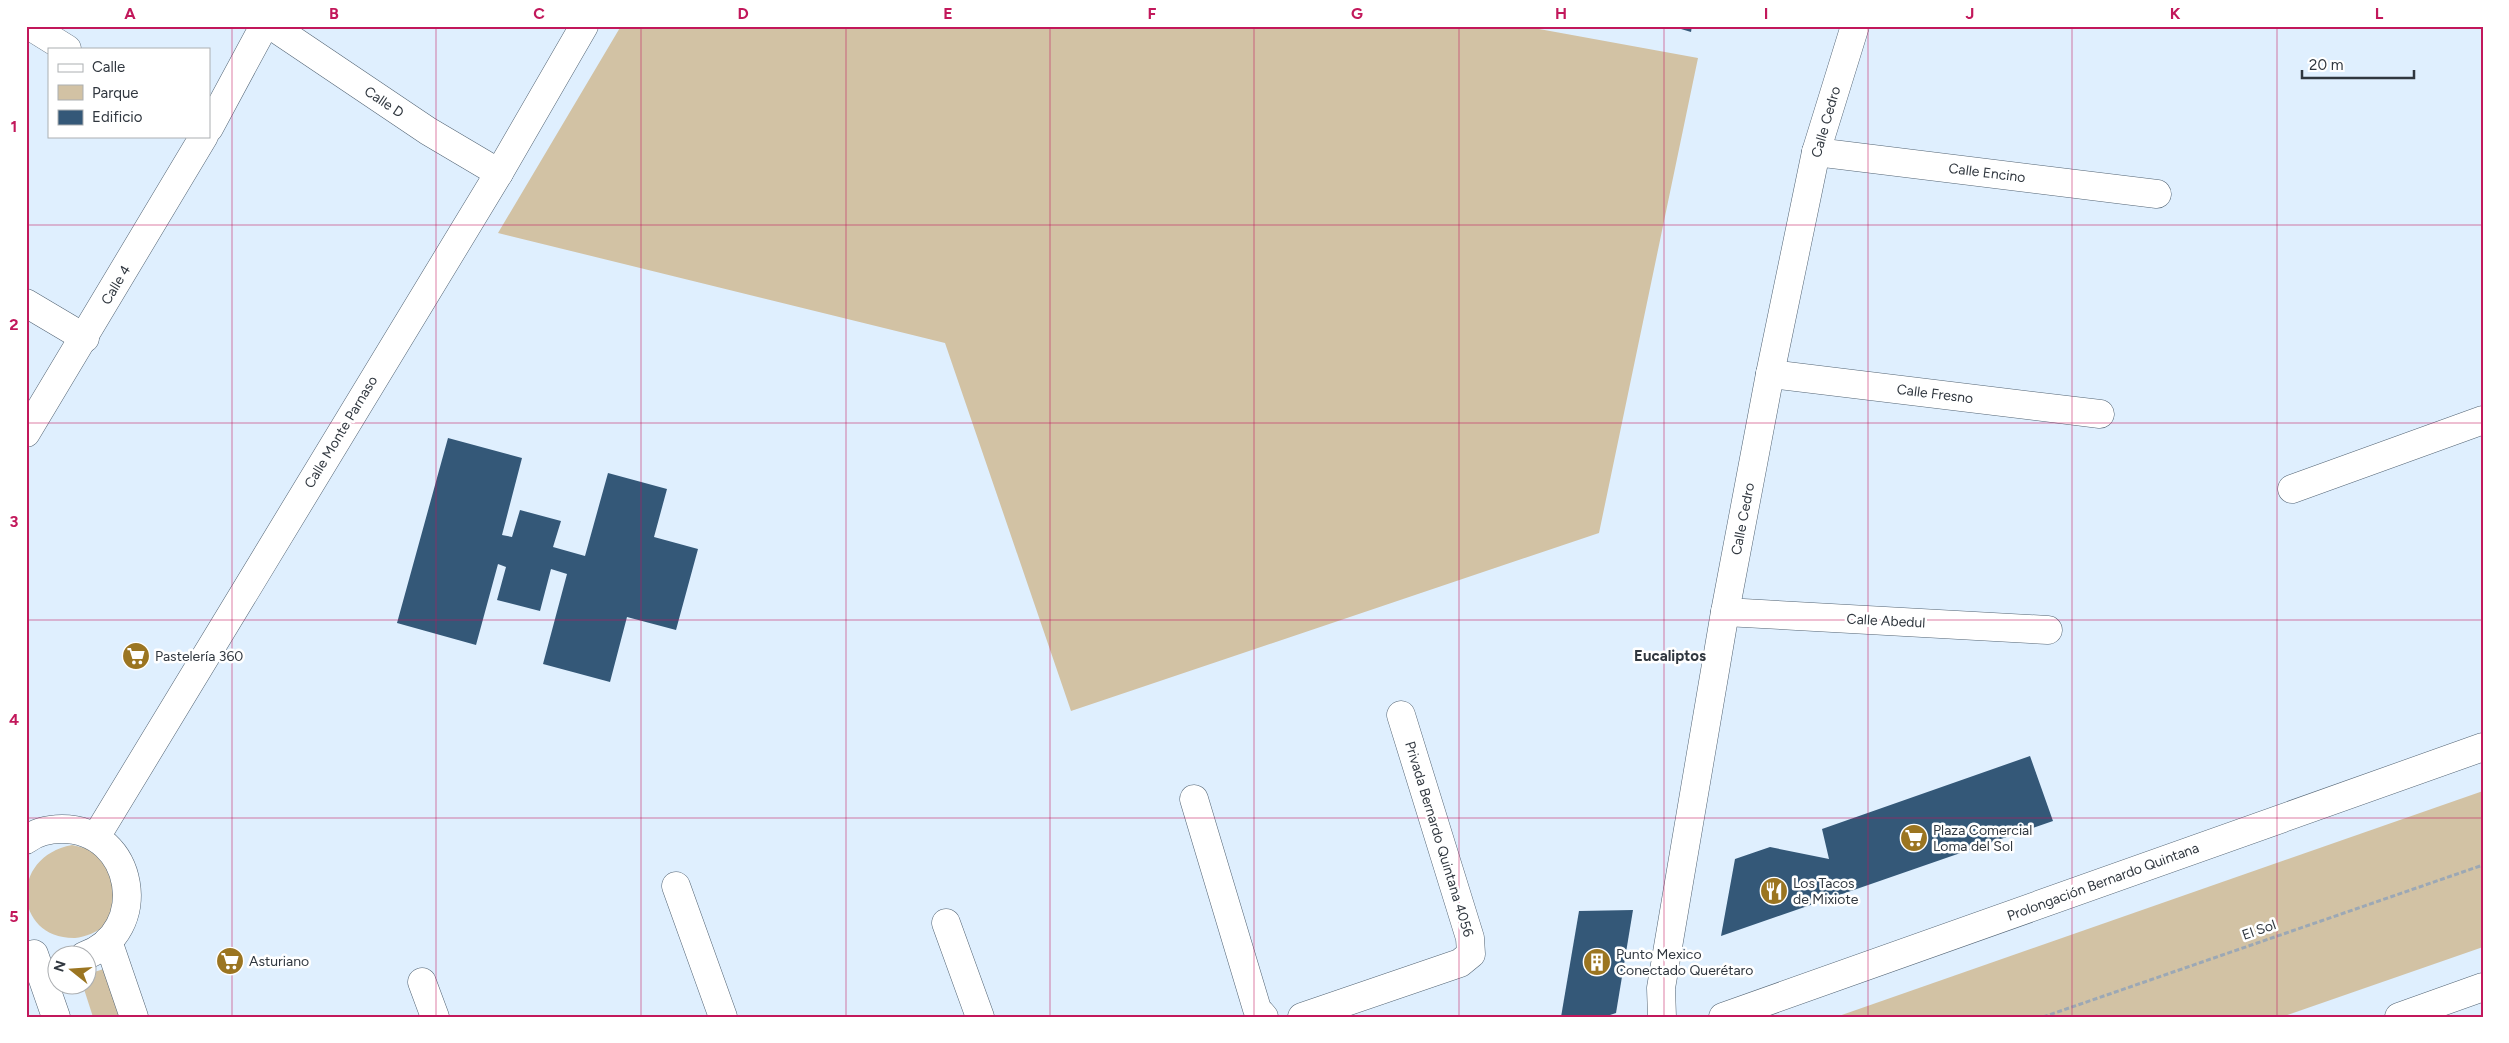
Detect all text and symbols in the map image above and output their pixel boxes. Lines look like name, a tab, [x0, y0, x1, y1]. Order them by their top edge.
text: A	[124, 4, 136, 23]
text: B	[329, 4, 339, 23]
text: C	[533, 4, 545, 23]
text: D	[737, 4, 749, 23]
text: E	[943, 4, 953, 23]
text: F	[1148, 4, 1157, 23]
text: G	[1351, 4, 1363, 23]
text: H	[1555, 4, 1567, 23]
text: I	[1764, 4, 1768, 23]
text: J	[1966, 4, 1974, 23]
text: K	[2170, 4, 2181, 23]
text: L	[2375, 4, 2384, 23]
legend	[48, 48, 210, 138]
scale bar	[2302, 48, 2414, 80]
text: 20 m	[2309, 56, 2343, 74]
text: Calle	[92, 58, 125, 76]
street label: Calle D	[361, 83, 407, 121]
text: Parque	[92, 84, 139, 102]
street label: Calle Cedro	[1808, 84, 1844, 160]
text: Edificio	[92, 108, 143, 126]
text: 1	[11, 117, 17, 136]
street label: Calle Encino	[1948, 160, 2026, 186]
street label: Calle 4	[98, 262, 135, 308]
text: 2	[9, 315, 19, 334]
street label: Calle Monte Parnaso	[301, 373, 381, 491]
street label: Calle Fresno	[1896, 381, 1974, 407]
street label: Calle Cedro	[1728, 481, 1758, 557]
text: 3	[10, 512, 19, 531]
street label: Calle Abedul	[1846, 610, 1926, 632]
supermarket icon: Pastelería 360	[121, 641, 151, 671]
district label: Eucaliptos	[1634, 647, 1706, 665]
place label: Pastelería 360	[155, 648, 243, 665]
text: 4	[9, 710, 19, 729]
street label: Privada Bernardo Quintana 4056	[1401, 739, 1477, 939]
place label: Plaza Comercial Loma del Sol	[1933, 822, 2032, 855]
supermarket icon: Plaza Comercial Loma del Sol	[1899, 823, 1929, 853]
street label: Prolongación Bernardo Quintana	[2005, 839, 2201, 925]
place label: Los Tacos de Mixiote	[1793, 875, 1859, 908]
restaurant icon: Los Tacos de Mixiote	[1759, 876, 1789, 906]
text: 5	[9, 907, 19, 926]
street label: El Sol	[2240, 916, 2278, 944]
north arrow	[48, 946, 98, 996]
supermarket icon: Asturiano	[215, 946, 245, 976]
place label: Punto Mexico Conectado Querétaro	[1616, 946, 1753, 979]
building icon: Punto Mexico Conectado Querétaro	[1582, 947, 1612, 977]
place label: Asturiano	[249, 953, 309, 970]
text: N	[50, 959, 70, 974]

